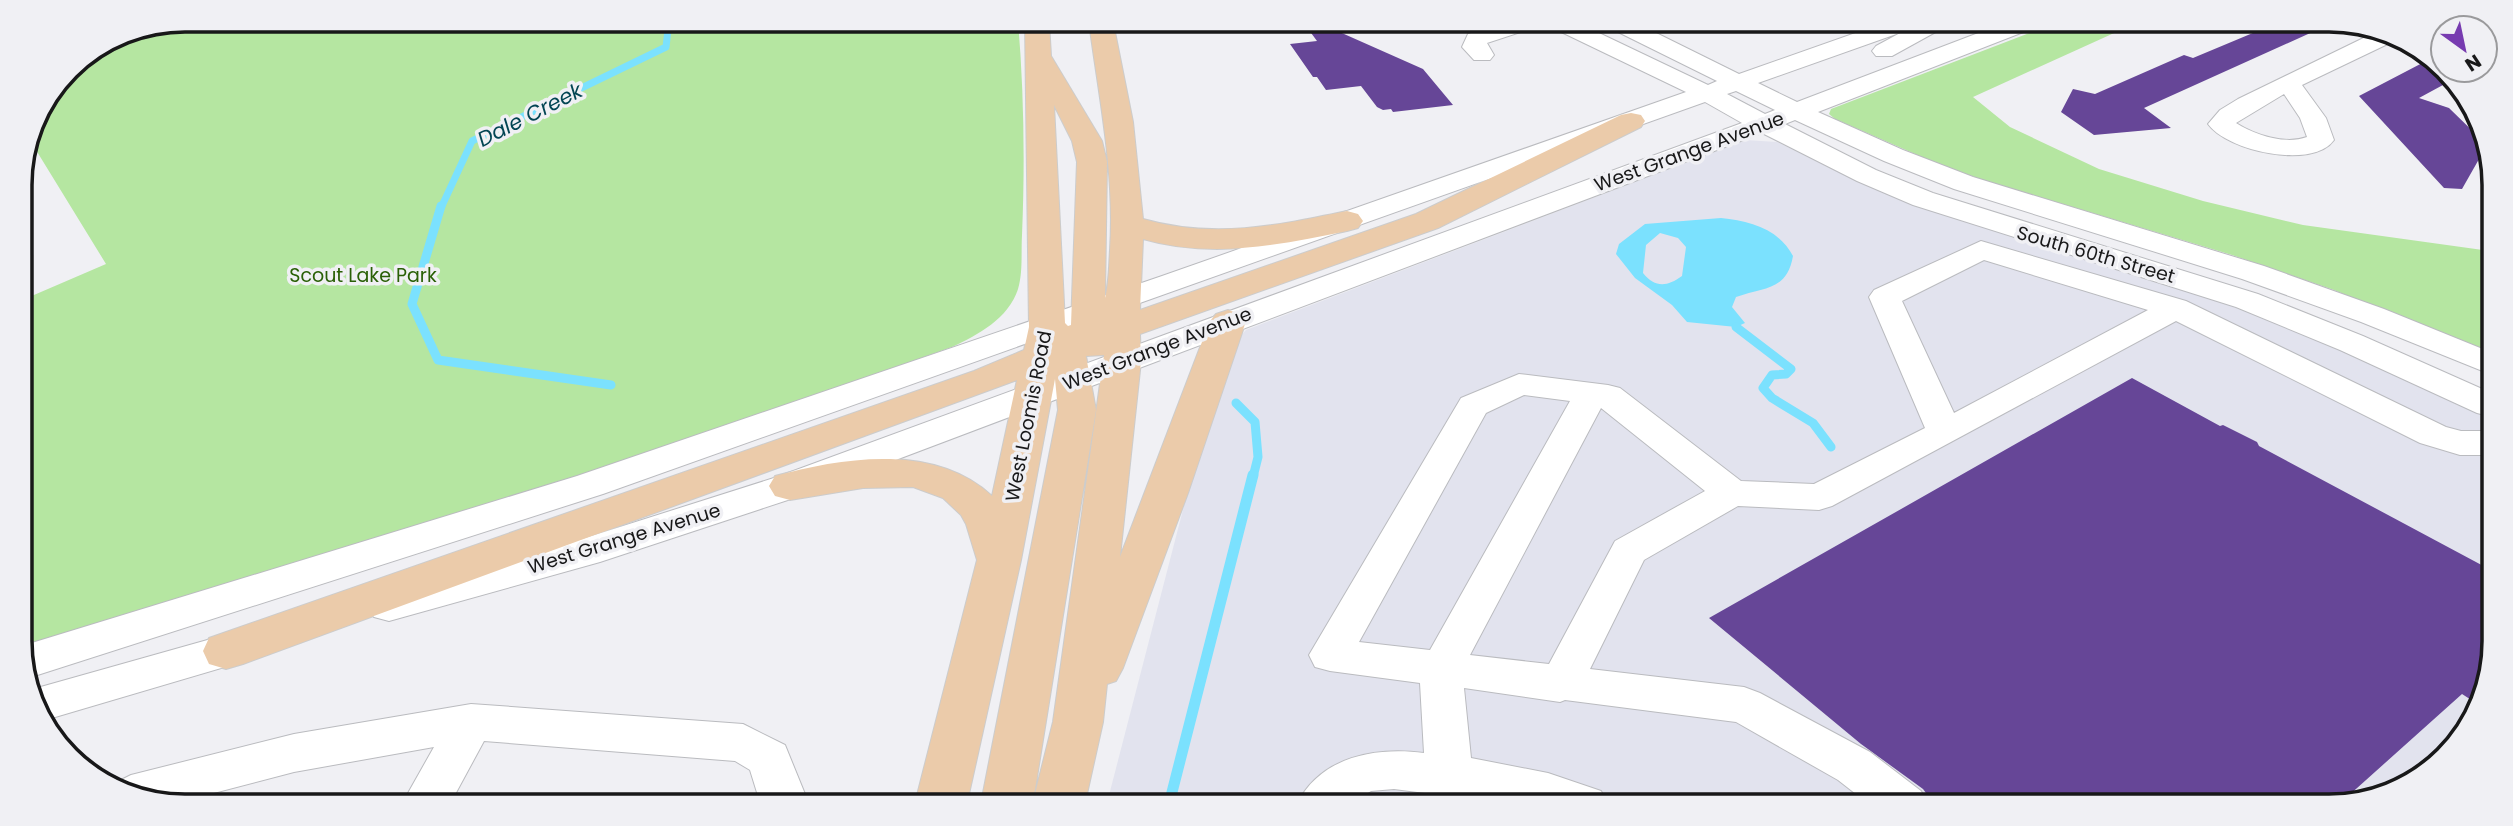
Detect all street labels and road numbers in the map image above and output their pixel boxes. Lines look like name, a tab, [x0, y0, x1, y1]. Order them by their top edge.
street label: West Grange Avenue	[1591, 105, 1788, 198]
street label: South 60th Street	[2014, 219, 2178, 290]
street label: West Grange Avenue	[1059, 300, 1255, 397]
street label: West Loomis Road	[999, 328, 1058, 504]
street label: West Grange Avenue	[524, 496, 724, 581]

